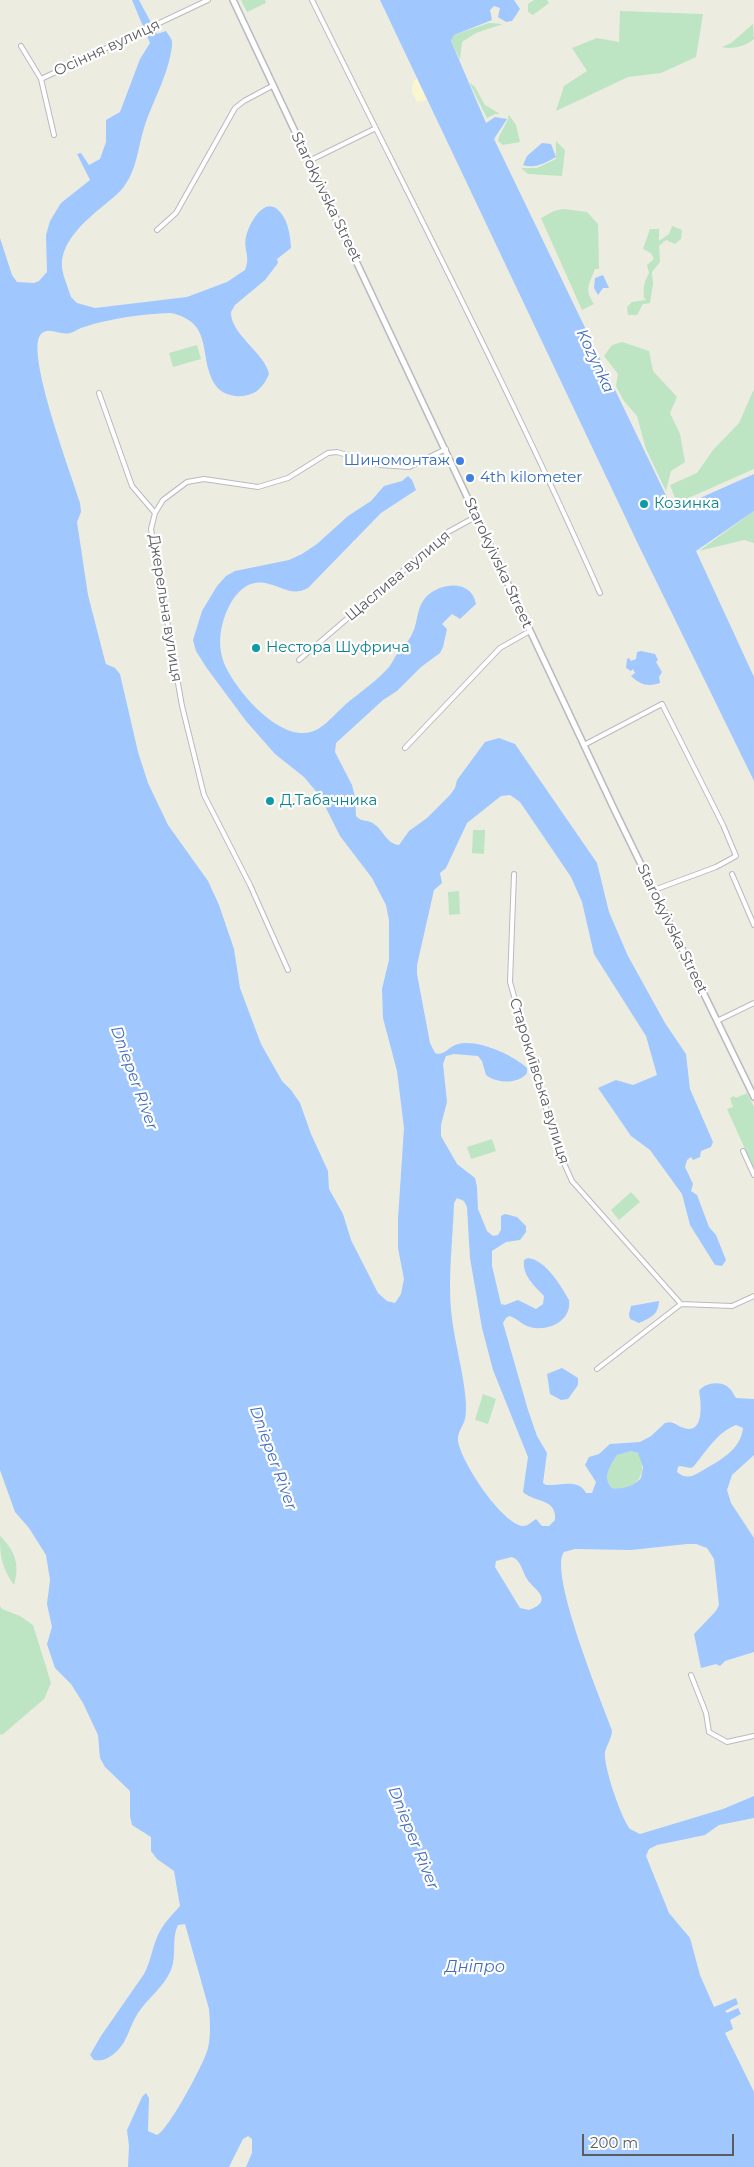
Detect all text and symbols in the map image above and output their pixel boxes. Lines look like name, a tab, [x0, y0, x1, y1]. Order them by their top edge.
street label: Осіння вулиця	[51, 16, 163, 80]
street label: Starokyivska Street	[287, 129, 365, 265]
water label: Kozynka	[572, 326, 618, 396]
place label: Шиномонтаж	[344, 452, 450, 470]
marker: Шиномонтаж	[454, 455, 466, 467]
place label: 4th kilometer	[480, 469, 582, 487]
marker: 4th kilometer	[464, 472, 476, 484]
street label: Starokyivska Street	[460, 495, 536, 631]
place label: Козинка	[654, 495, 719, 513]
marker: Козинка	[638, 498, 650, 510]
street label: Щаслива вулиця	[342, 527, 454, 625]
street label: Джерельна вулиця	[144, 533, 186, 683]
place label: Нестора Шуфрича	[266, 639, 410, 657]
marker: Нестора Шуфрича	[250, 642, 262, 654]
place label: Д.Табачника	[280, 792, 377, 810]
marker: Д.Табачника	[264, 795, 276, 807]
street label: Starokyivska Street	[633, 861, 711, 997]
street label: Старокиївська вулиця	[505, 996, 573, 1166]
water label: Dnieper River	[106, 1023, 162, 1133]
water label: Dnieper River	[245, 1403, 301, 1513]
water label: Dnieper River	[384, 1784, 442, 1892]
water label: Дніпро	[445, 1957, 505, 1977]
scale bar	[584, 2124, 736, 2156]
text: 200 m	[590, 2133, 638, 2152]

